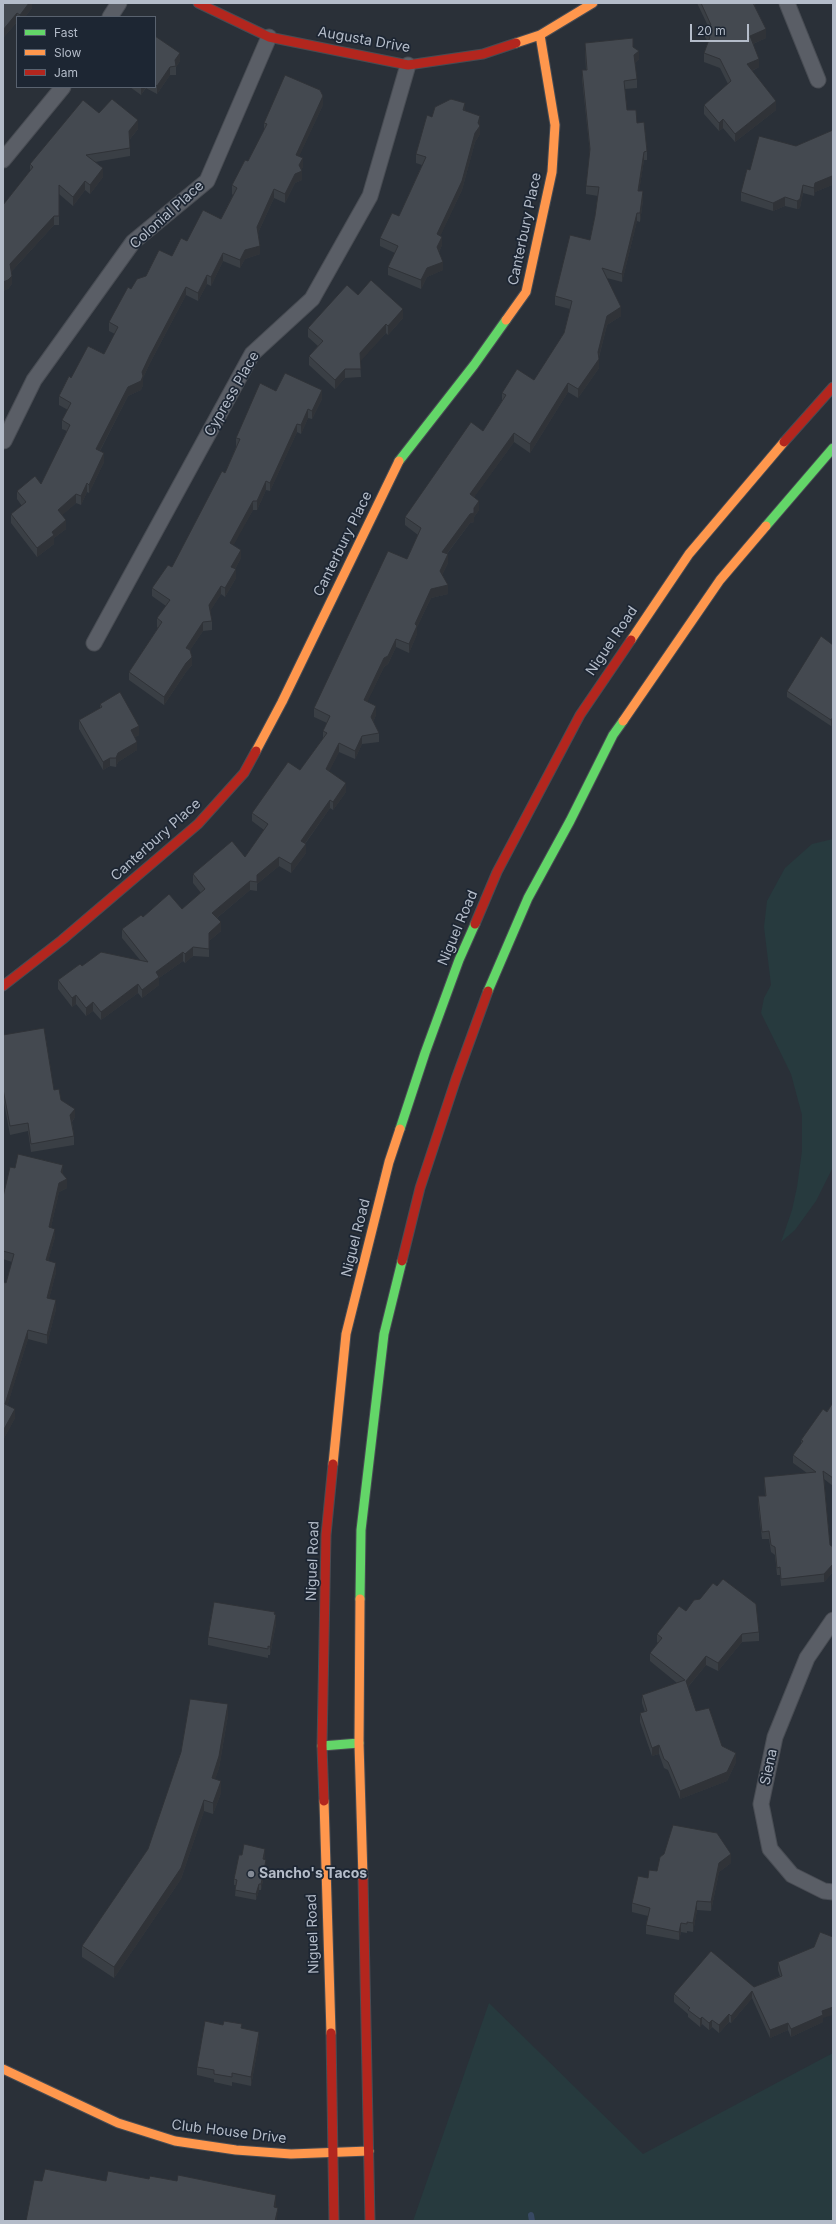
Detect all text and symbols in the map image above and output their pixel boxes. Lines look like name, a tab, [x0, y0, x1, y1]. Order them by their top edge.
legend	[16, 16, 156, 88]
scale bar	[692, 16, 751, 42]
text: 20 m	[697, 23, 726, 38]
street label: Augusta Drive	[317, 24, 411, 56]
text: Fast	[54, 25, 78, 40]
text: Slow	[54, 45, 81, 60]
text: Jam	[54, 65, 78, 80]
street label: Canterbury Place	[505, 171, 545, 287]
street label: Colonial Place	[127, 177, 207, 253]
street label: Cypress Place	[201, 349, 263, 439]
street label: Canterbury Place	[310, 489, 376, 599]
street label: Niguel Road	[583, 603, 641, 679]
street label: Canterbury Place	[108, 795, 204, 885]
street label: Niguel Road	[435, 888, 481, 968]
street label: Niguel Road	[338, 1197, 374, 1279]
street label: Niguel Road	[303, 1521, 323, 1601]
street label: Siena	[757, 1747, 781, 1787]
place label: Sancho's Tacos	[259, 1866, 367, 1882]
marker: Sancho's Tacos	[246, 1869, 256, 1879]
street label: Niguel Road	[303, 1894, 323, 1974]
street label: Club House Drive	[171, 2117, 287, 2147]

